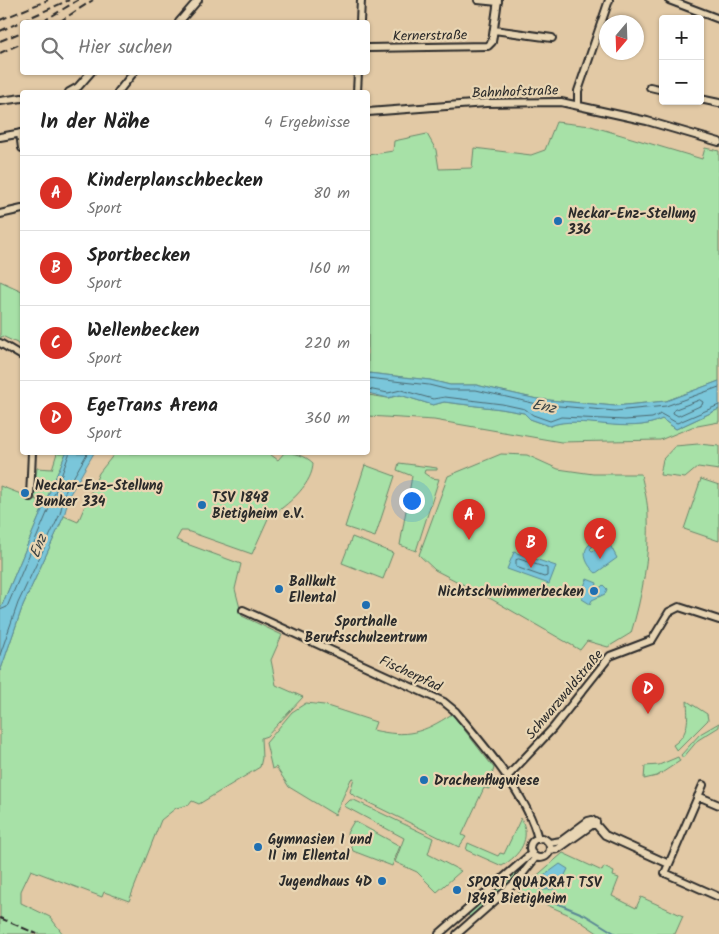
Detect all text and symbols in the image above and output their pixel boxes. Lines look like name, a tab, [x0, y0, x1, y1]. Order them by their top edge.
north arrow	[599, 15, 644, 60]
map controls	[659, 15, 704, 105]
button: +	[659, 15, 704, 60]
search box	[20, 20, 370, 75]
street label: Kernerstraße	[392, 24, 468, 48]
text: Hier suchen	[78, 33, 172, 63]
icon: search	[38, 34, 66, 62]
button: −	[659, 60, 704, 105]
street label: Bahnhofstraße	[471, 79, 559, 105]
text: In der Nähe	[40, 106, 150, 139]
text: 4 Ergebnisse	[264, 110, 350, 135]
text: Kinderplanschbecken	[87, 166, 263, 196]
text: A	[51, 181, 61, 206]
text: 80 m	[313, 181, 350, 206]
text: Sport	[87, 196, 122, 221]
place label: Neckar-Enz-Stellung 336	[567, 203, 697, 241]
marker: Neckar-Enz-Stellung 336	[552, 215, 564, 227]
text: Sportbecken	[87, 241, 190, 271]
text: B	[51, 256, 61, 281]
text: 160 m	[309, 256, 350, 281]
text: Sport	[87, 271, 122, 296]
text: Wellenbecken	[87, 316, 200, 346]
text: C	[51, 331, 61, 356]
text: 220 m	[304, 331, 350, 356]
text: Sport	[87, 346, 122, 371]
text: EgeTrans Arena	[87, 391, 218, 421]
water label: Enz	[530, 393, 559, 421]
text: D	[51, 406, 61, 431]
text: 360 m	[305, 406, 350, 431]
text: Sport	[87, 421, 122, 446]
place label: Neckar-Enz-Stellung Bunker 334	[35, 475, 164, 513]
marker: Neckar-Enz-Stellung Bunker 334	[19, 487, 31, 499]
place label: TSV 1848 Bietigheim e.V.	[212, 487, 304, 525]
your location	[399, 488, 425, 514]
marker: TSV 1848 Bietigheim e.V.	[196, 499, 208, 511]
pin: A	[453, 499, 485, 540]
pin: C	[584, 518, 616, 559]
pin: B	[515, 527, 547, 568]
water label: Enz	[23, 530, 55, 562]
place label: Ballkult Ellental	[289, 571, 337, 609]
place label: Nichtschwimmerbecken	[438, 581, 584, 603]
marker: Ballkult Ellental	[273, 583, 285, 595]
marker: Nichtschwimmerbecken	[588, 585, 600, 597]
marker: Sporthalle Berufsschulzentrum	[360, 599, 372, 611]
place label: Sporthalle Berufsschulzentrum	[305, 611, 428, 649]
street label: Schwarzwaldstraße	[521, 644, 609, 744]
street label: Fischerpfad	[376, 650, 446, 698]
pin: D	[632, 673, 664, 714]
place label: Drachenflugwiese	[434, 770, 540, 792]
marker: Drachenflugwiese	[418, 774, 430, 786]
place label: Gymnasien I und II im Ellental	[268, 829, 372, 867]
marker: Gymnasien I und II im Ellental	[252, 841, 264, 853]
place label: Jugendhaus 4D	[279, 871, 372, 893]
place label: SPORT QUADRAT TSV 1848 Bietigheim	[467, 872, 603, 910]
marker: Jugendhaus 4D	[376, 875, 388, 887]
marker: SPORT QUADRAT TSV 1848 Bietigheim	[451, 884, 463, 896]

